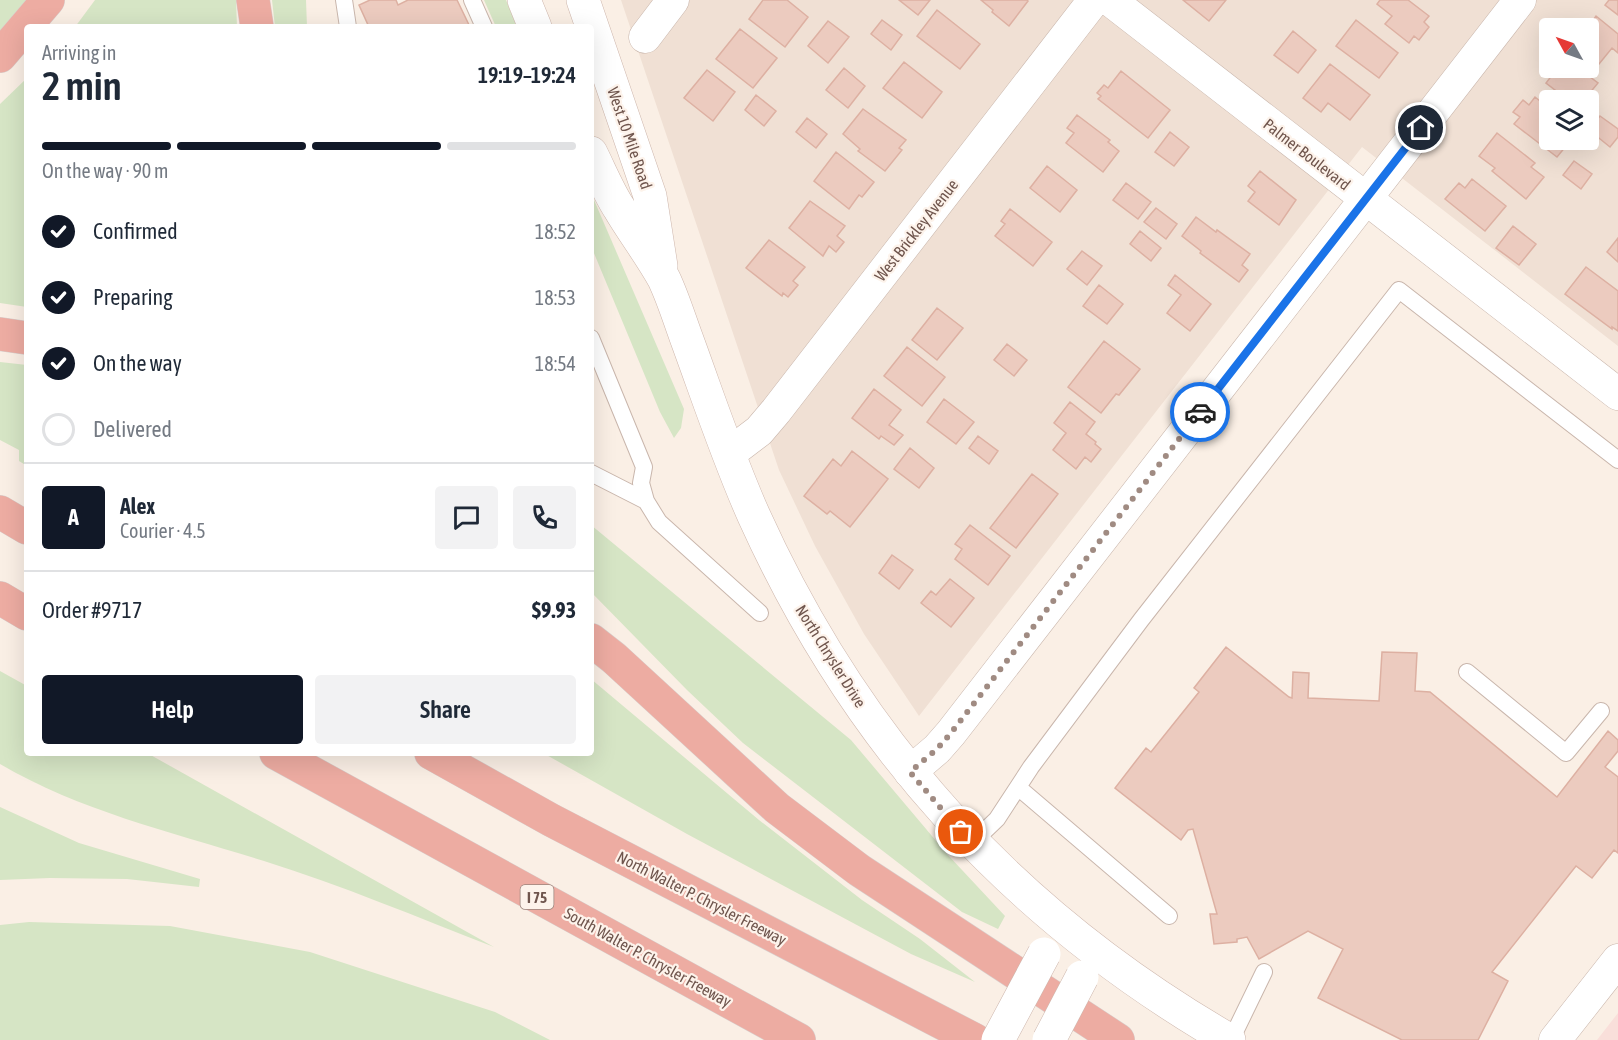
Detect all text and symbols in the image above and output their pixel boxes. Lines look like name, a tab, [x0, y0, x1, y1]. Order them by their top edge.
north arrow	[1539, 18, 1599, 78]
map controls	[1539, 18, 1599, 150]
text: Arriving in	[42, 41, 116, 64]
text: 19:19–19:24	[478, 62, 576, 88]
text: 2 min	[42, 64, 122, 108]
street label: West 10 Mile Road	[604, 85, 656, 191]
button: layers	[1539, 90, 1599, 150]
pin	[1395, 102, 1446, 153]
icon: home	[1404, 111, 1437, 144]
street label: Palmer Boulevard	[1260, 115, 1354, 193]
text: On the way · 90 m	[42, 159, 168, 182]
street label: West Brickley Avenue	[871, 176, 962, 285]
icon: check	[42, 215, 75, 248]
text: Confirmed	[93, 218, 178, 244]
text: 18:52	[535, 220, 576, 243]
icon: check	[42, 281, 75, 314]
text: Preparing	[93, 284, 173, 310]
text: 18:53	[535, 286, 576, 309]
icon: check	[42, 347, 75, 380]
text: On the way	[93, 350, 182, 376]
text: 18:54	[535, 352, 576, 375]
courier	[1170, 382, 1230, 442]
icon: car	[1184, 396, 1217, 429]
text: Delivered	[93, 416, 172, 442]
button: chat	[435, 486, 498, 549]
button: phone	[513, 486, 576, 549]
text: Alex	[120, 493, 155, 519]
text: A	[68, 504, 79, 530]
text: Courier · 4.5	[120, 519, 206, 542]
text: Order #9717	[42, 597, 142, 623]
text: $9.93	[532, 597, 576, 623]
street label: North Chrysler Drive	[791, 601, 870, 711]
button: Help	[42, 675, 303, 744]
button: Share	[315, 675, 576, 744]
pin	[935, 806, 986, 857]
icon: bag	[944, 815, 977, 848]
street label: North Walter P. Chrysler Freeway	[614, 847, 790, 950]
road number: I 75	[520, 885, 554, 909]
street label: South Walter P. Chrysler Freeway	[561, 904, 735, 1011]

